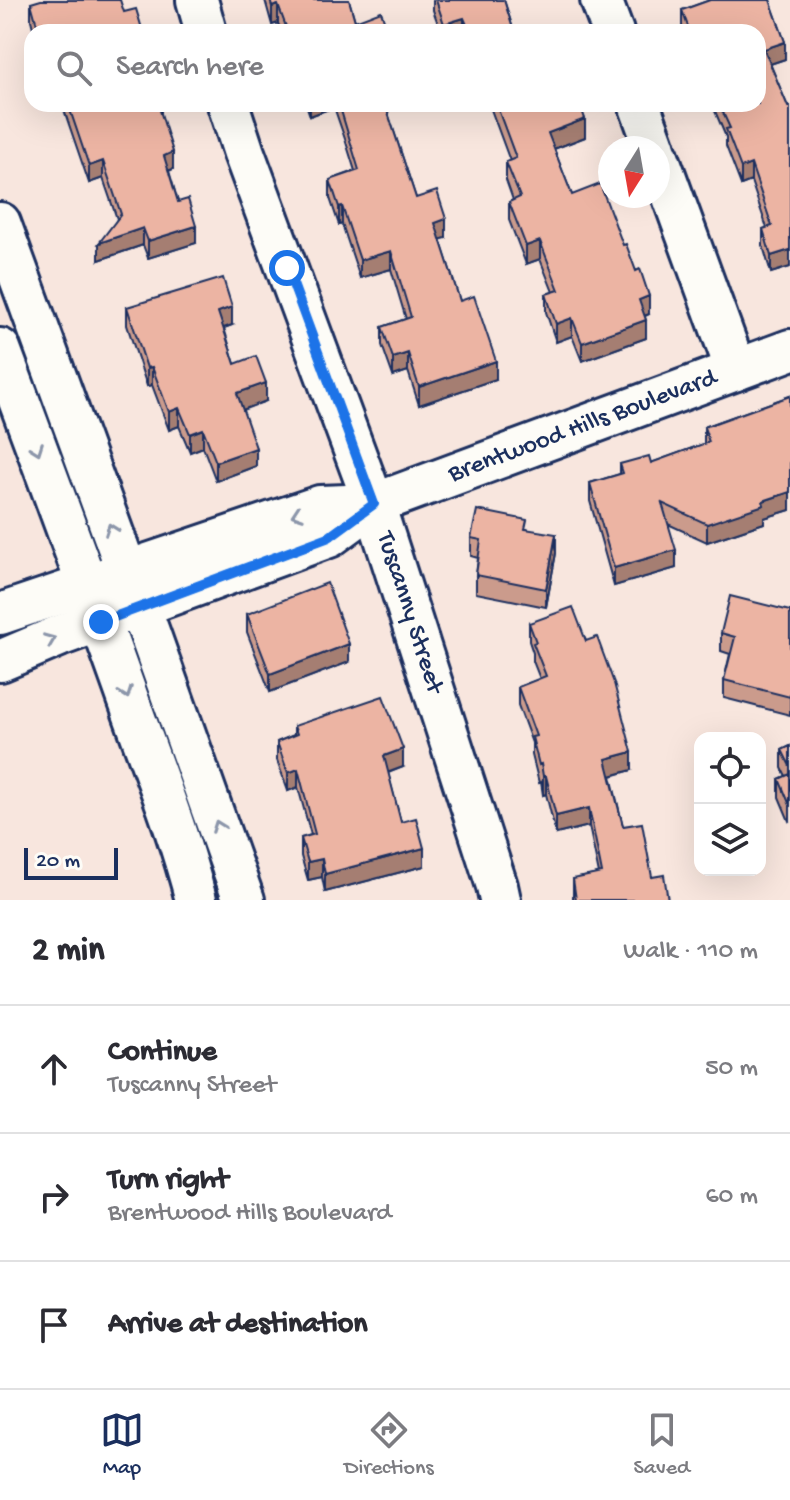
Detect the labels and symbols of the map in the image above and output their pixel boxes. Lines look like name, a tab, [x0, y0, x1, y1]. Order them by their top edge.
north arrow	[598, 136, 670, 208]
route start	[269, 250, 305, 286]
street label: Brentwood Hills Boulevard	[443, 362, 723, 491]
one-way arrow	[27, 441, 43, 455]
one-way arrow	[291, 504, 305, 520]
one-way arrow	[105, 523, 121, 537]
street label: Tuscanny Street	[368, 526, 450, 700]
route end	[83, 604, 119, 640]
one-way arrow	[42, 633, 56, 650]
one-way arrow	[116, 685, 133, 699]
one-way arrow	[212, 820, 228, 834]
scale bar	[24, 844, 118, 880]

